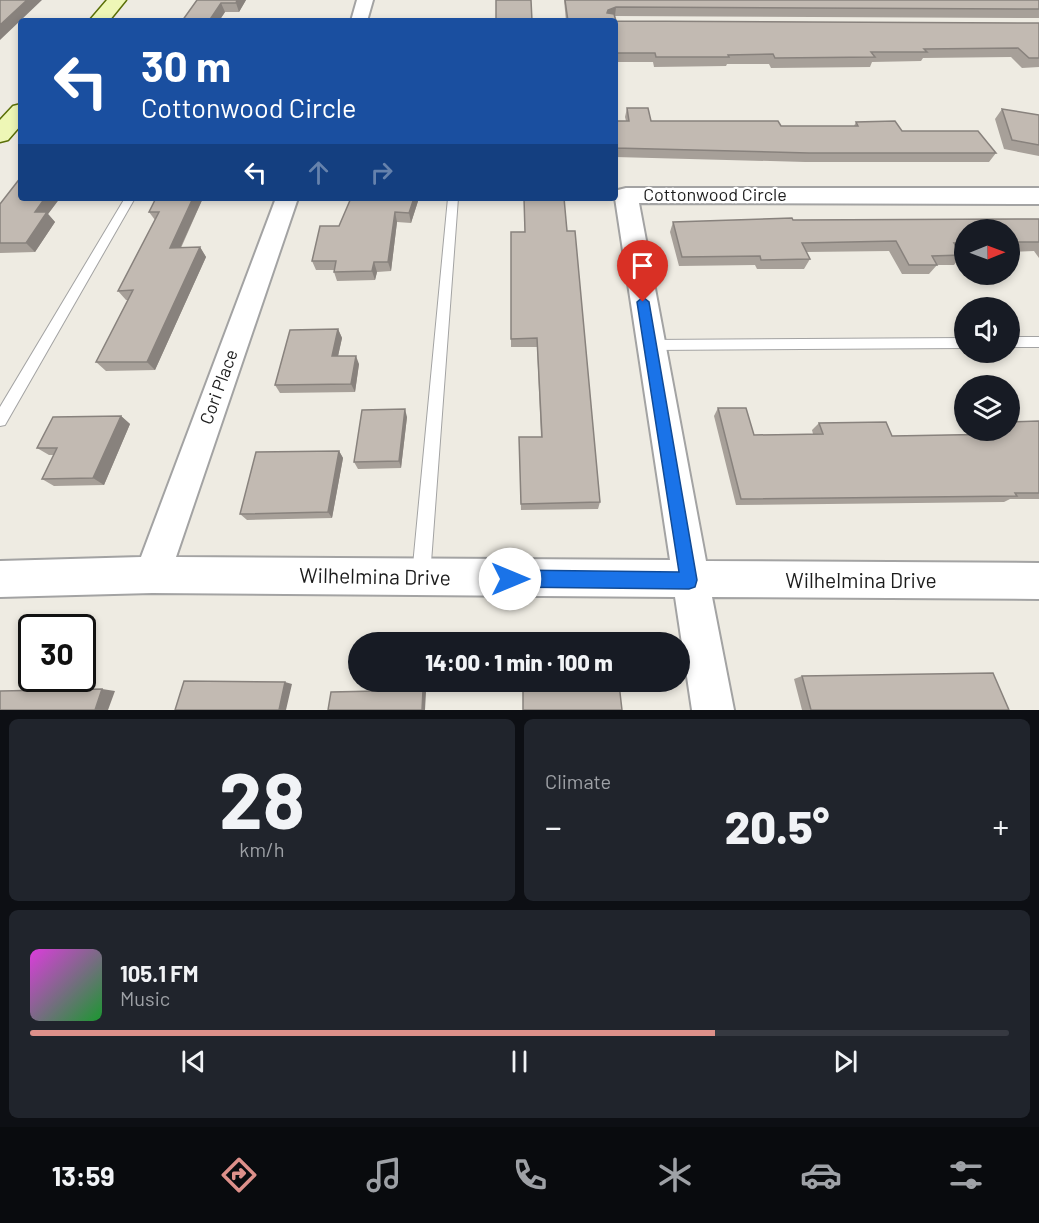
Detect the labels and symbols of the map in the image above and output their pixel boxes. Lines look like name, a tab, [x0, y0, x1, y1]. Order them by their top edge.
street label: Cottonwood Circle	[643, 183, 787, 205]
north arrow	[954, 219, 1020, 285]
pin	[617, 240, 668, 302]
street label: Cori Place	[194, 346, 242, 427]
position arrow	[478, 547, 542, 611]
street label: Wilhelmina Drive	[299, 562, 451, 589]
street label: Wilhelmina Drive	[785, 567, 937, 592]
speed limit sign: 30	[18, 614, 96, 692]

